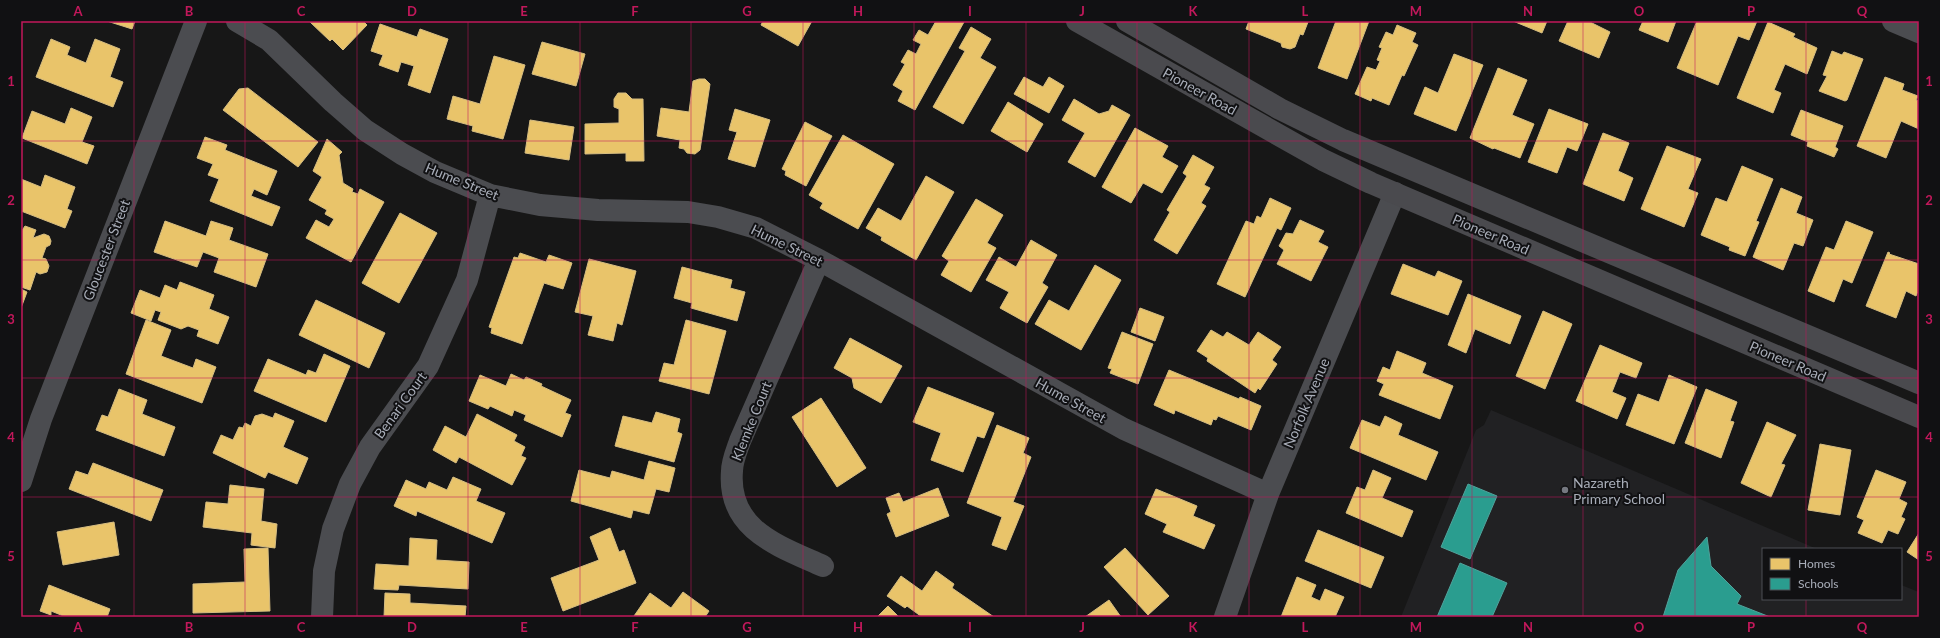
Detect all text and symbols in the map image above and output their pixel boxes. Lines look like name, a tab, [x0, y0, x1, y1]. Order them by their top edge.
text: A	[72, 3, 83, 19]
text: B	[185, 3, 194, 19]
text: C	[297, 3, 306, 19]
text: D	[407, 3, 417, 19]
text: E	[520, 3, 528, 19]
text: F	[631, 3, 639, 19]
text: G	[742, 3, 752, 19]
text: H	[853, 3, 863, 19]
text: I	[968, 3, 972, 19]
text: J	[1079, 3, 1085, 19]
text: K	[1189, 3, 1199, 19]
text: L	[1302, 3, 1309, 19]
text: M	[1410, 3, 1422, 19]
text: N	[1523, 3, 1533, 19]
text: O	[1634, 3, 1645, 19]
text: P	[1747, 3, 1755, 19]
text: Q	[1857, 3, 1868, 19]
street label: Pioneer Road	[1160, 64, 1240, 118]
text: 1	[7, 73, 15, 89]
text: 1	[1925, 73, 1933, 89]
street label: Hume Street	[423, 159, 501, 203]
text: 2	[7, 192, 15, 208]
text: 2	[1925, 192, 1933, 208]
street label: Gloucester Street	[79, 197, 133, 303]
street label: Pioneer Road	[1450, 210, 1532, 258]
street label: Hume Street	[748, 220, 826, 270]
text: 3	[7, 311, 15, 327]
text: 3	[1925, 311, 1933, 327]
street label: Pioneer Road	[1747, 337, 1829, 385]
street label: Norfolk Avenue	[1279, 355, 1333, 451]
street label: Benari Court	[370, 368, 430, 442]
street label: Hume Street	[1033, 374, 1109, 426]
street label: Klemke Court	[727, 379, 775, 463]
text: 4	[7, 429, 15, 445]
text: 4	[1925, 429, 1933, 445]
place label: Nazareth Primary School	[1573, 474, 1665, 507]
marker: Nazareth Primary School	[1560, 485, 1570, 495]
text: 5	[7, 548, 15, 564]
legend	[1762, 548, 1902, 600]
text: 5	[1925, 548, 1933, 564]
text: Homes	[1798, 556, 1835, 571]
text: Schools	[1798, 576, 1839, 591]
text: A	[72, 619, 83, 635]
text: B	[185, 619, 194, 635]
text: C	[297, 619, 306, 635]
text: D	[407, 619, 417, 635]
text: E	[520, 619, 528, 635]
text: F	[631, 619, 639, 635]
text: G	[742, 619, 752, 635]
text: H	[853, 619, 863, 635]
text: I	[968, 619, 972, 635]
text: J	[1079, 619, 1085, 635]
text: K	[1189, 619, 1199, 635]
text: L	[1302, 619, 1309, 635]
text: M	[1410, 619, 1422, 635]
text: N	[1523, 619, 1533, 635]
text: O	[1634, 619, 1645, 635]
text: P	[1747, 619, 1755, 635]
text: Q	[1857, 619, 1868, 635]

